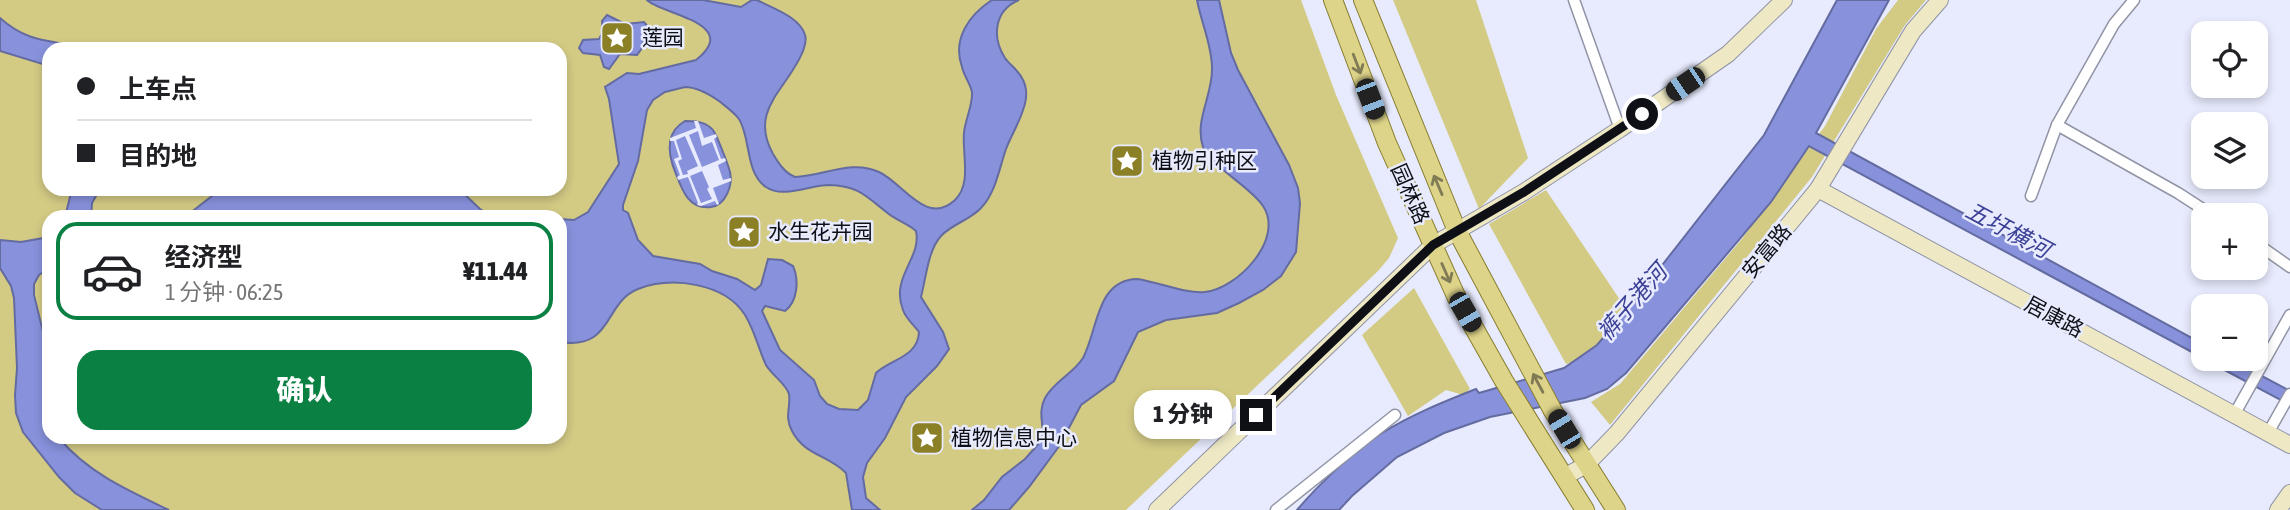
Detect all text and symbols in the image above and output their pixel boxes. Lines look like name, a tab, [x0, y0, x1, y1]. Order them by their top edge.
place icon: 莲园	[598, 19, 636, 57]
map controls	[2191, 21, 2268, 371]
button: locate	[2191, 21, 2268, 98]
place label: 莲园	[642, 25, 684, 49]
one-way arrow	[1351, 53, 1364, 75]
car	[1662, 64, 1709, 104]
text: 上车点	[119, 74, 197, 104]
car	[1353, 76, 1388, 122]
route start	[1626, 98, 1658, 130]
button: layers	[2191, 112, 2268, 189]
text: 目的地	[119, 141, 197, 171]
place icon: 植物引种区	[1108, 142, 1146, 180]
place label: 植物引种区	[1152, 148, 1257, 172]
street label: 园林路	[1387, 160, 1435, 227]
one-way arrow	[1430, 175, 1443, 197]
water label: 五圩横河	[1961, 197, 2058, 265]
button: +	[2191, 203, 2268, 280]
place icon: 水生花卉园	[725, 213, 763, 251]
place label: 水生花卉园	[768, 219, 873, 243]
street label: 安富路	[1737, 219, 1796, 282]
icon: car	[81, 240, 144, 303]
text: 经济型	[165, 242, 243, 272]
text: ¥11.44	[463, 256, 528, 286]
water label: 裤子港河	[1592, 256, 1675, 345]
one-way arrow	[1440, 262, 1453, 283]
text: 1 分钟 · 06:25	[165, 279, 284, 305]
car	[1446, 289, 1485, 335]
street label: 居康路	[2021, 291, 2088, 342]
button: −	[2191, 294, 2268, 371]
button: 确认	[77, 350, 532, 430]
one-way arrow	[1531, 373, 1544, 394]
callout: 1 分钟	[1134, 390, 1232, 440]
route end	[1240, 399, 1272, 431]
text: 1 分钟	[1153, 401, 1213, 427]
car	[1545, 406, 1584, 452]
place icon: 植物信息中心	[908, 419, 946, 457]
place label: 植物信息中心	[951, 425, 1077, 449]

